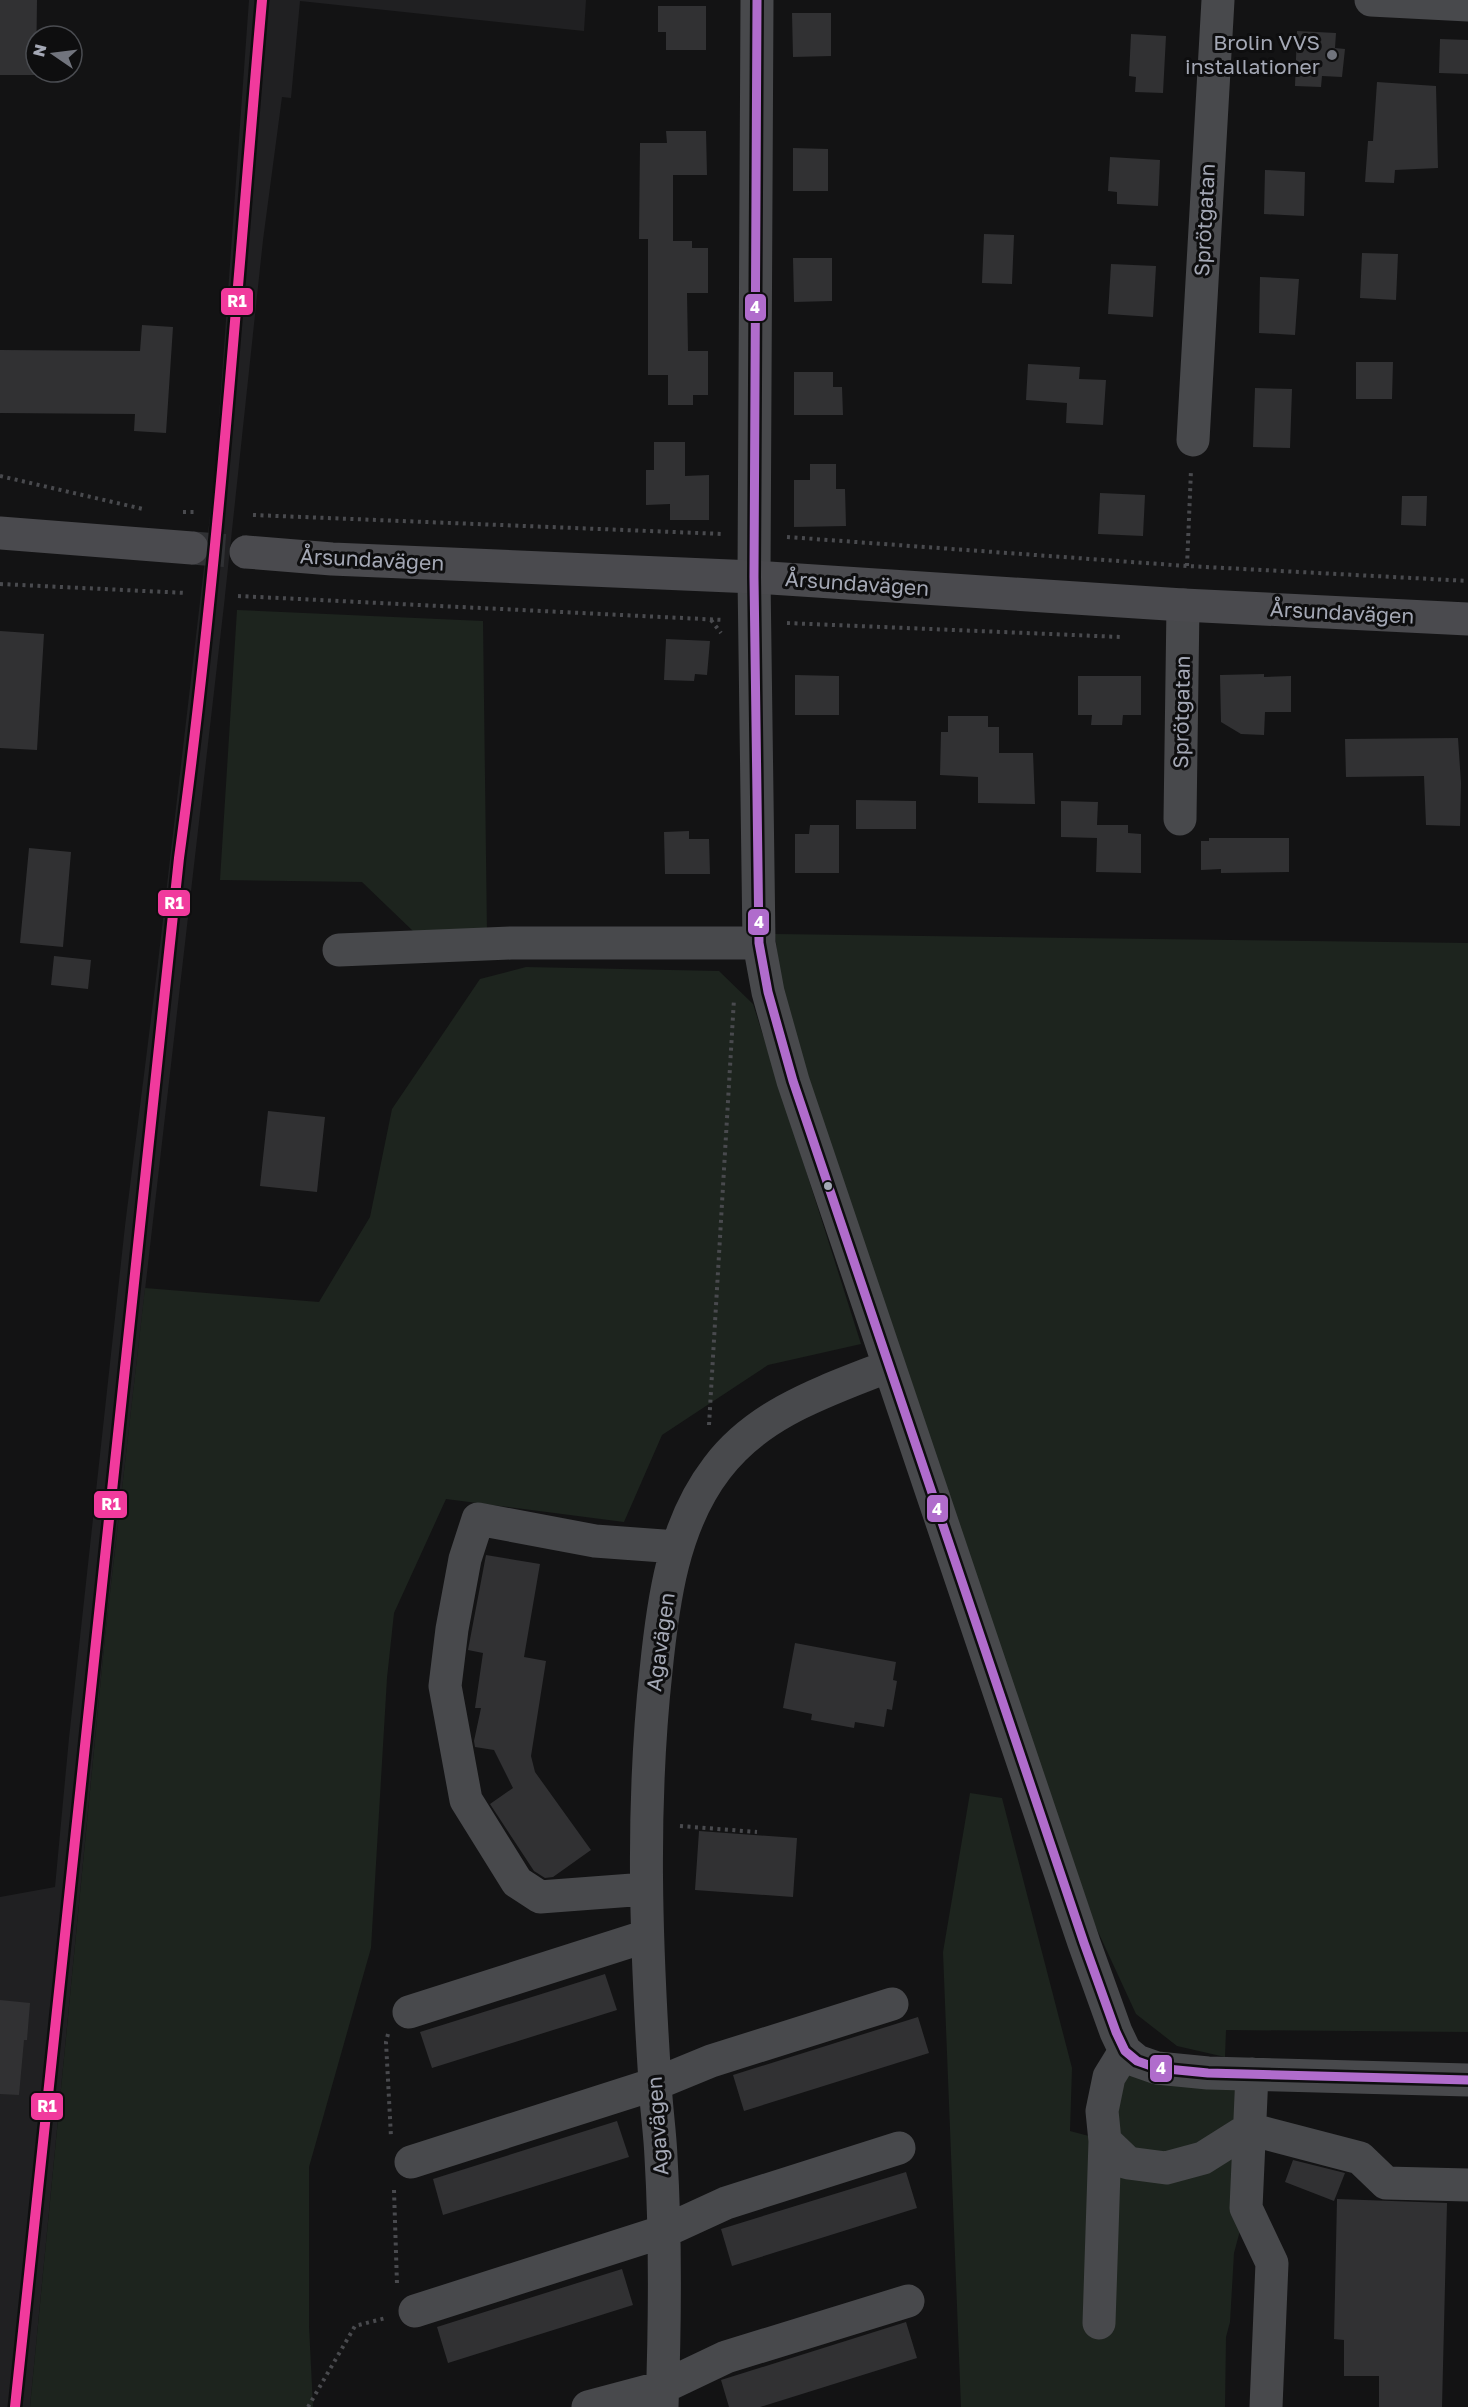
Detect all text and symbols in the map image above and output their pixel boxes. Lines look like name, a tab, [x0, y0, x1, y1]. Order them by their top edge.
north arrow	[24, 24, 84, 84]
place label: Brolin VVS installationer	[1185, 29, 1320, 79]
text: N	[28, 42, 51, 59]
marker: Brolin VVS installationer	[1325, 48, 1339, 62]
street label: Sprötgatan	[1188, 163, 1220, 277]
line badge: R1	[220, 287, 254, 316]
text: R1	[227, 291, 247, 311]
line badge: 4	[744, 293, 767, 322]
text: 4	[750, 297, 760, 317]
street label: Årsundavägen	[299, 542, 445, 576]
street label: Årsundavägen	[784, 565, 930, 601]
street label: Årsundavägen	[1269, 595, 1415, 629]
street label: Sprötgatan	[1167, 655, 1195, 769]
line badge: R1	[157, 889, 191, 917]
text: R1	[164, 893, 184, 913]
line badge: 4	[747, 908, 770, 936]
text: 4	[754, 912, 764, 932]
unlabelled marker	[822, 1180, 834, 1192]
line badge: R1	[93, 1490, 128, 1519]
text: R1	[101, 1494, 121, 1514]
line badge: 4	[926, 1494, 949, 1523]
text: 4	[932, 1499, 942, 1519]
street label: Agavägen	[640, 1591, 680, 1693]
line badge: 4	[1149, 2054, 1173, 2083]
text: 4	[1156, 2058, 1166, 2078]
street label: Agavägen	[641, 2076, 673, 2177]
line badge: R1	[30, 2092, 64, 2121]
text: R1	[37, 2096, 57, 2116]

